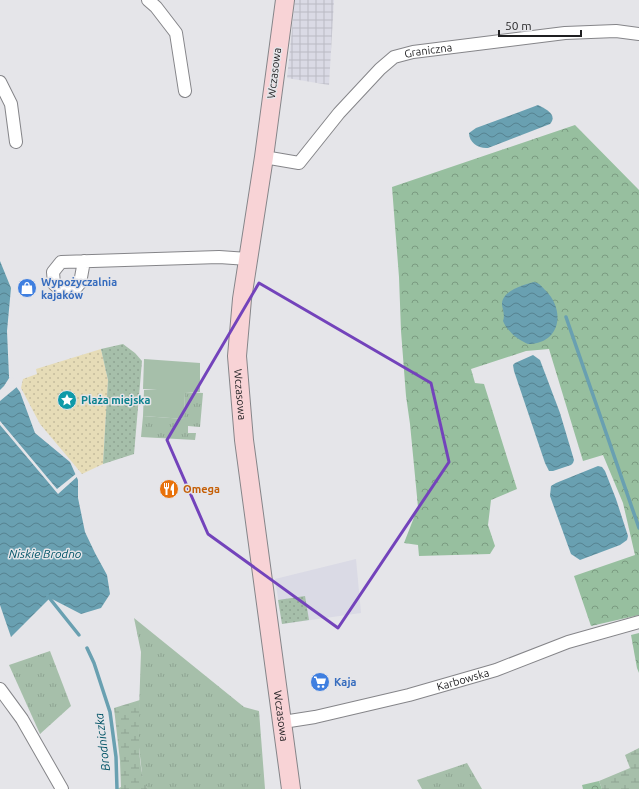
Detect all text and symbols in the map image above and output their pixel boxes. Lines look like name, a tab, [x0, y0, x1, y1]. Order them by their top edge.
scale bar	[499, 12, 581, 38]
text: 50 m	[505, 19, 532, 32]
street label: Graniczna	[403, 41, 453, 60]
street label: Wczasowa	[265, 47, 283, 99]
place label: Wypożyczalnia kajaków	[41, 276, 117, 301]
shop icon: Wypożyczalnia kajaków	[16, 277, 38, 299]
street label: Wczasowa	[232, 369, 248, 421]
place icon: Plaża miejska	[56, 389, 78, 411]
place label: Plaża miejska	[81, 394, 150, 406]
restaurant icon: Omega	[158, 478, 180, 500]
place label: Omega	[183, 483, 220, 495]
water label: Niskie Brodno	[9, 547, 82, 560]
street label: Karbowska	[435, 666, 490, 693]
supermarket icon: Kaja	[309, 671, 331, 693]
place label: Kaja	[334, 676, 356, 688]
street label: Wczasowa	[272, 690, 291, 742]
water label: Brodniczka	[92, 712, 112, 772]

